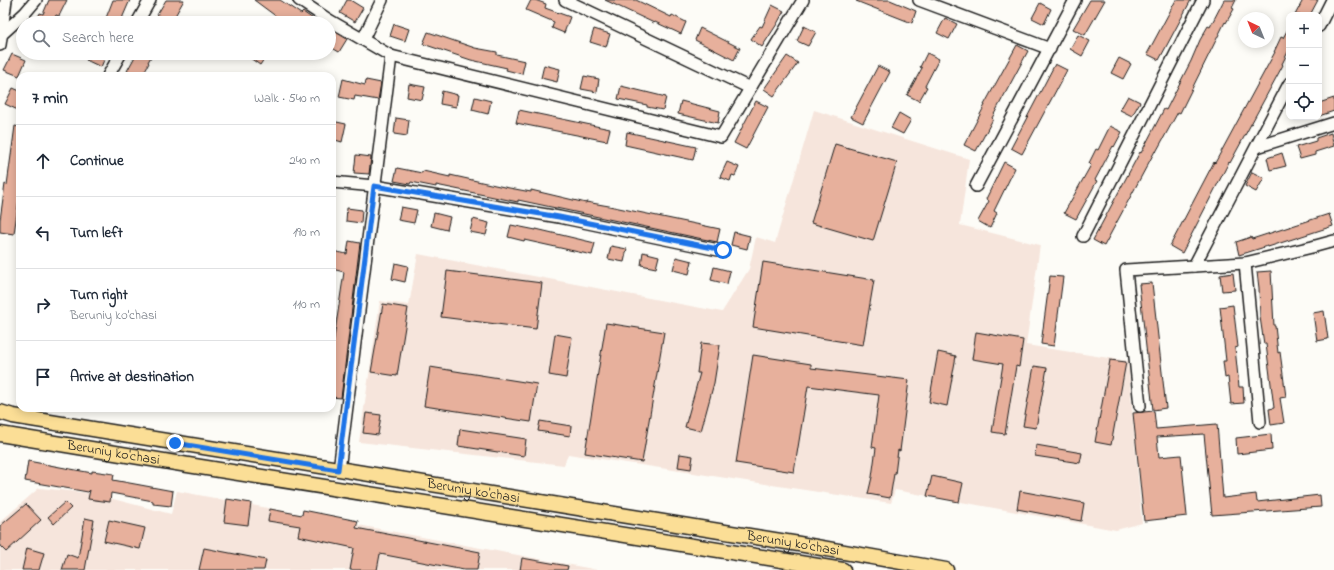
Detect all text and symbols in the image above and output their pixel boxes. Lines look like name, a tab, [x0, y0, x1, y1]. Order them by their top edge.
north arrow	[1238, 12, 1274, 48]
map controls	[1286, 12, 1322, 120]
button: +	[1286, 12, 1322, 48]
search box	[16, 16, 336, 60]
icon: search	[30, 27, 52, 49]
text: Search here	[62, 27, 134, 49]
button: −	[1286, 48, 1322, 84]
button: locate	[1286, 84, 1322, 120]
text: 7 min	[32, 86, 68, 111]
text: Walk · 540 m	[254, 89, 320, 108]
icon: ahead	[32, 150, 54, 172]
text: Continue	[70, 150, 124, 172]
text: 240 m	[289, 151, 320, 170]
icon: left	[32, 222, 54, 244]
text: Turn left	[70, 222, 123, 244]
text: 190 m	[293, 223, 320, 242]
route start	[714, 241, 732, 259]
text: Turn right	[70, 284, 128, 306]
icon: right	[32, 294, 54, 316]
text: 110 m	[293, 295, 320, 314]
text: Beruniy ko'chasi	[70, 306, 157, 325]
icon: arrive	[32, 366, 54, 388]
text: Arrive at destination	[70, 366, 194, 388]
route end	[166, 434, 184, 452]
street label: Beruniy ko'chasi	[65, 435, 161, 471]
street label: Beruniy ko'chasi	[424, 473, 521, 509]
street label: Beruniy ko'chasi	[744, 525, 841, 561]

